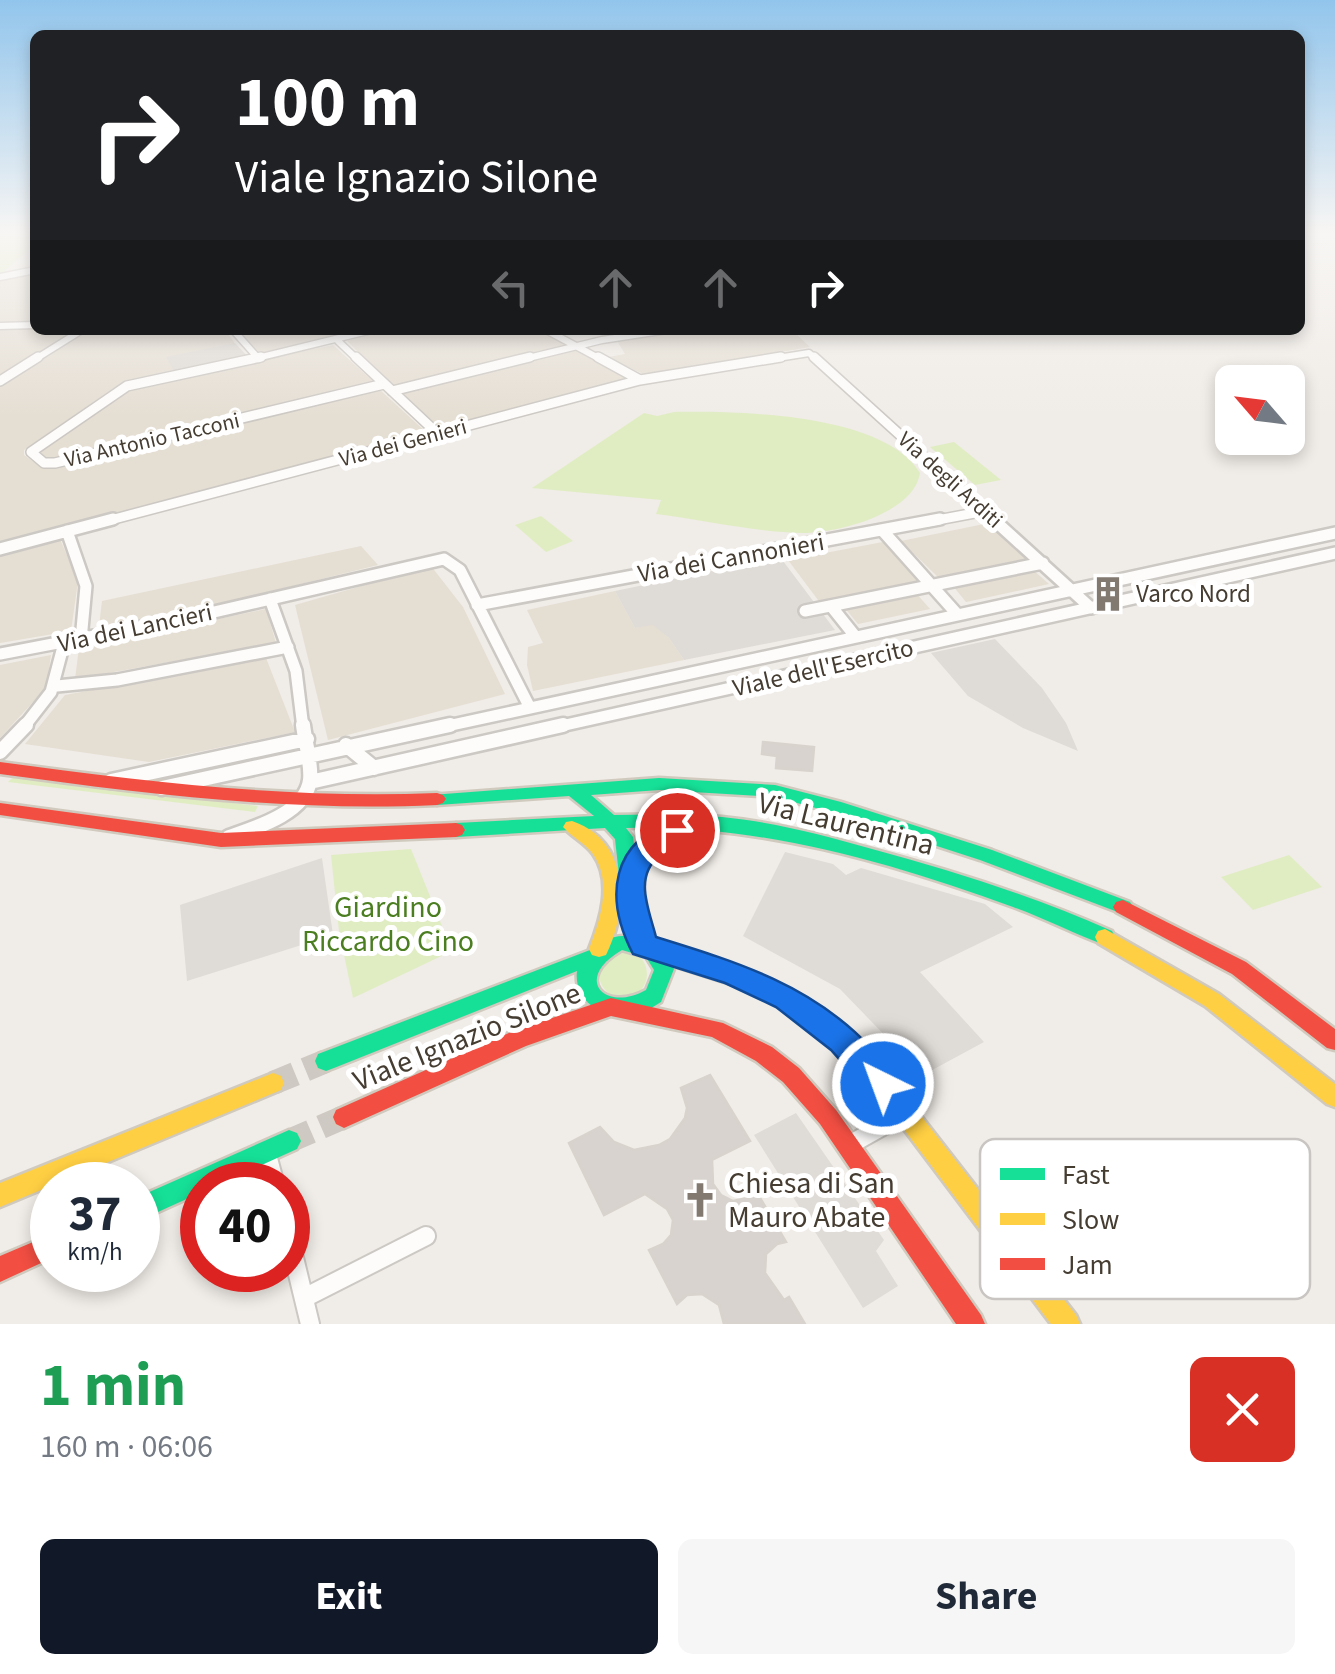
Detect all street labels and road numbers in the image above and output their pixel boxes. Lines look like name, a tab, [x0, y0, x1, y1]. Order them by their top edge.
street label: Via Antonio Tacconi	[61, 404, 243, 476]
street label: Via dei Genieri	[336, 411, 470, 475]
street label: Via degli Arditi	[890, 424, 1010, 536]
street label: Via dei Cannonieri	[635, 524, 827, 592]
street label: Via dei Lancieri	[54, 594, 216, 662]
street label: Viale dell'Esercito	[729, 630, 917, 706]
street label: Via Laurentina	[753, 781, 939, 867]
street label: Viale Ignazio Silone	[347, 972, 587, 1102]

